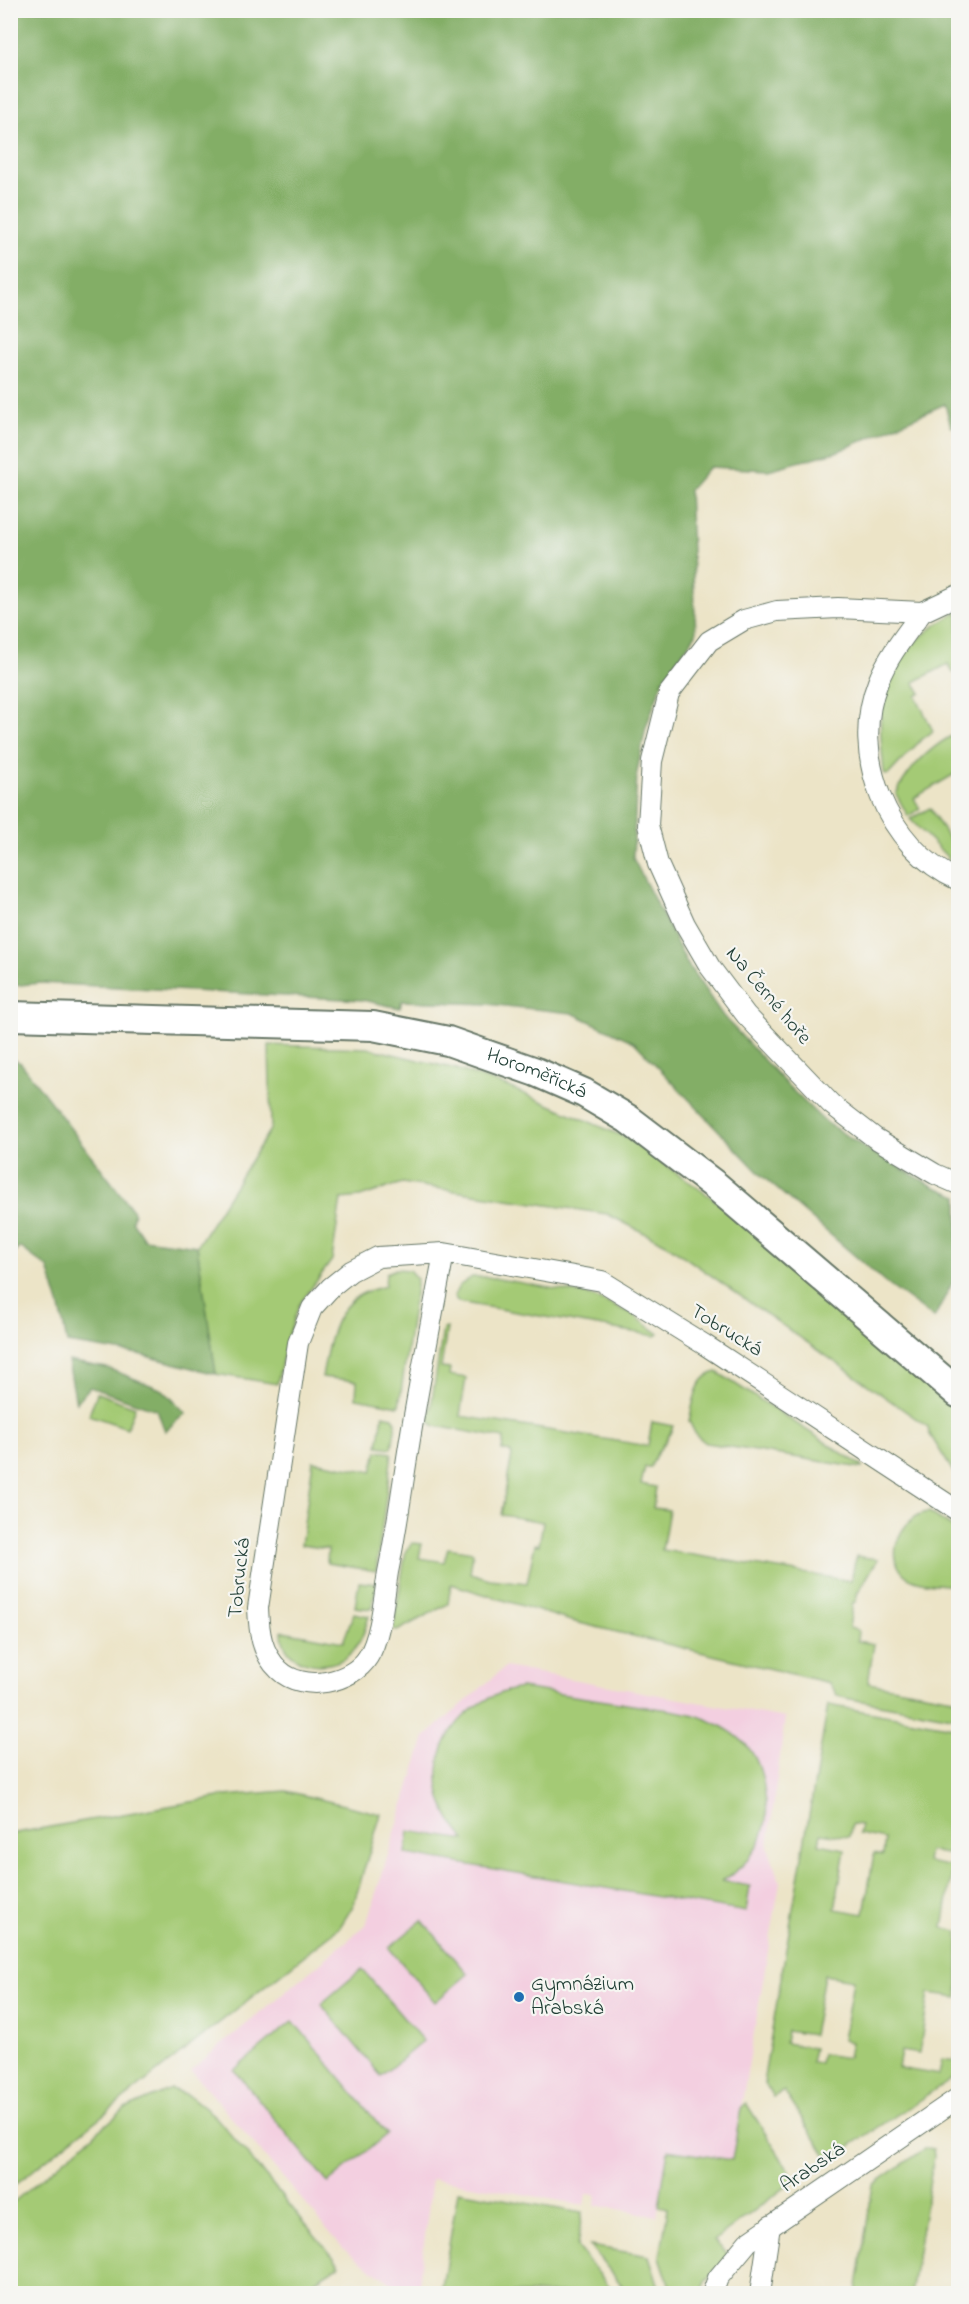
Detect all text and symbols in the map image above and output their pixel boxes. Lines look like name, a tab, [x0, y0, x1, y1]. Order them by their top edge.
street label: Na Černé hoře	[718, 940, 818, 1052]
street label: Horoměřická	[482, 1041, 592, 1108]
street label: Tobrucká	[684, 1297, 768, 1365]
street label: Tobrucká	[221, 1536, 259, 1619]
place label: Gymnázium Arabská	[531, 1970, 634, 2024]
marker: Gymnázium Arabská	[512, 1990, 526, 2004]
street label: Arabská	[775, 2135, 852, 2201]

